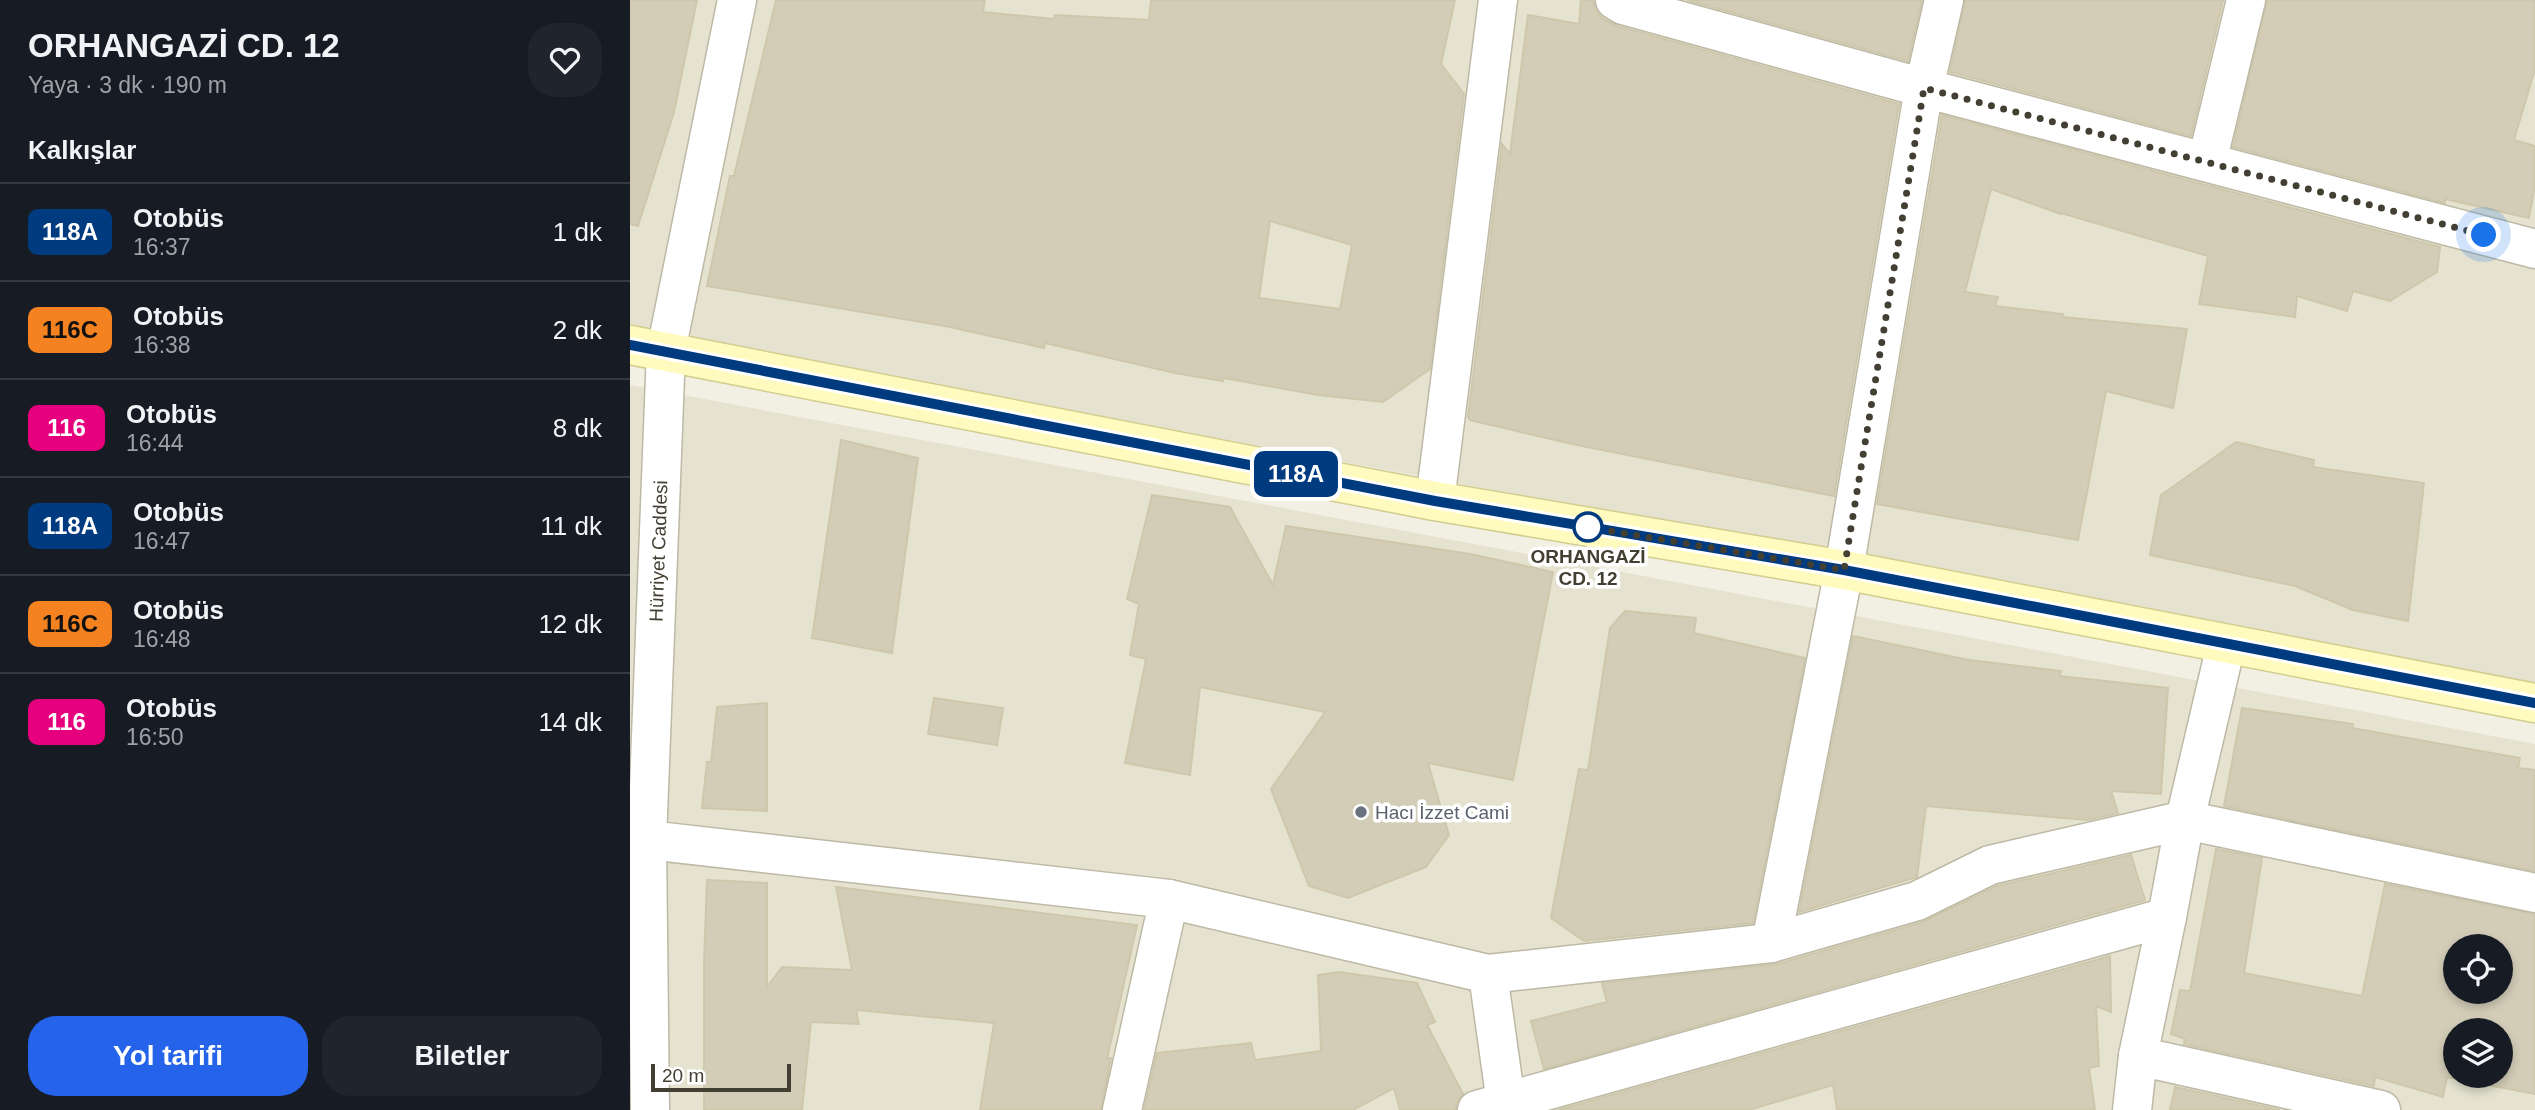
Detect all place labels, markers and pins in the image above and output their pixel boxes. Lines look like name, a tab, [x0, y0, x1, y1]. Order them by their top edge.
marker: ORHANGAZİ CD. 12	[1573, 512, 1603, 542]
place label: ORHANGAZİ CD. 12	[1530, 546, 1646, 589]
place label: Hacı İzzet Cami	[1375, 802, 1509, 823]
marker: Hacı İzzet Cami	[1353, 804, 1369, 820]

